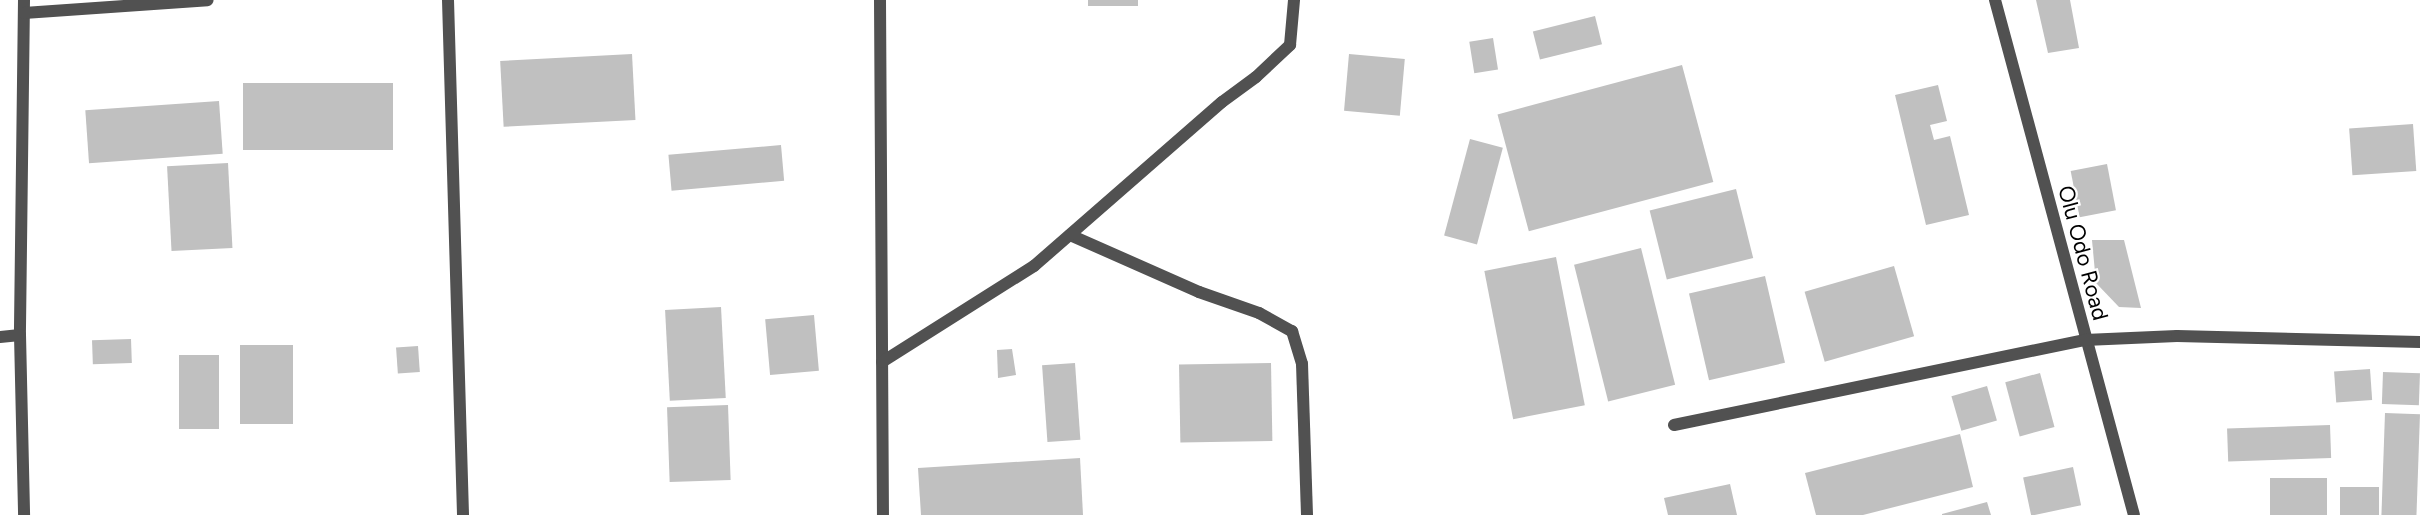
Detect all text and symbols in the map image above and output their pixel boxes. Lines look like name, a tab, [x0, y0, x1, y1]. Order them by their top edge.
street label: Olu Odo Road	[2052, 183, 2114, 323]

